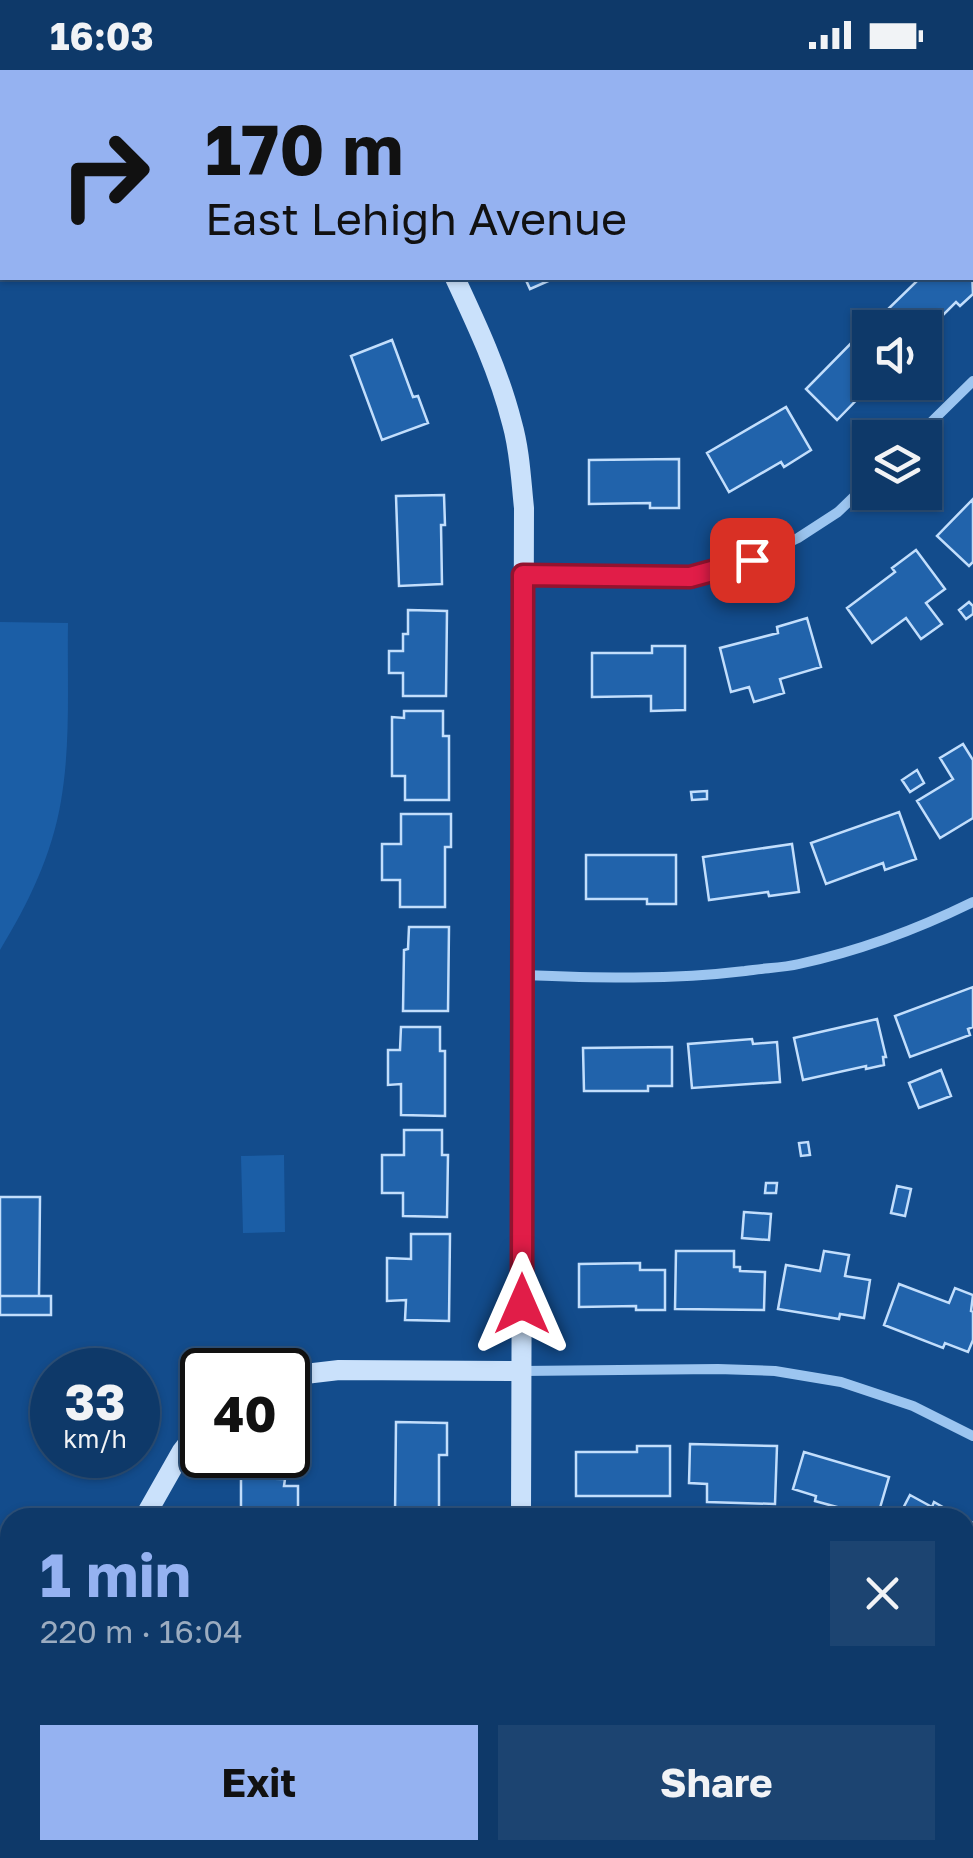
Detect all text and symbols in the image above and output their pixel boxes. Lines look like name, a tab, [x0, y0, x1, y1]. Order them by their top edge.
text: 16:03	[50, 13, 154, 58]
text: 170 m	[205, 106, 403, 190]
icon: right	[40, 110, 170, 240]
text: East Lehigh Avenue	[205, 191, 627, 245]
map controls	[852, 310, 942, 510]
button: sound	[852, 310, 942, 400]
button: layers	[852, 420, 942, 510]
pin	[710, 518, 795, 603]
icon: arrive	[725, 533, 780, 588]
position arrow	[470, 1252, 574, 1356]
speed limit sign: 40	[180, 1348, 310, 1478]
text: 33	[64, 1371, 125, 1431]
text: km/h	[63, 1423, 127, 1454]
text: 1 min	[40, 1538, 191, 1610]
button: close	[830, 1541, 935, 1646]
text: 220 m · 16:04	[40, 1612, 243, 1650]
button: Exit	[40, 1725, 478, 1840]
button: Share	[498, 1725, 935, 1840]

